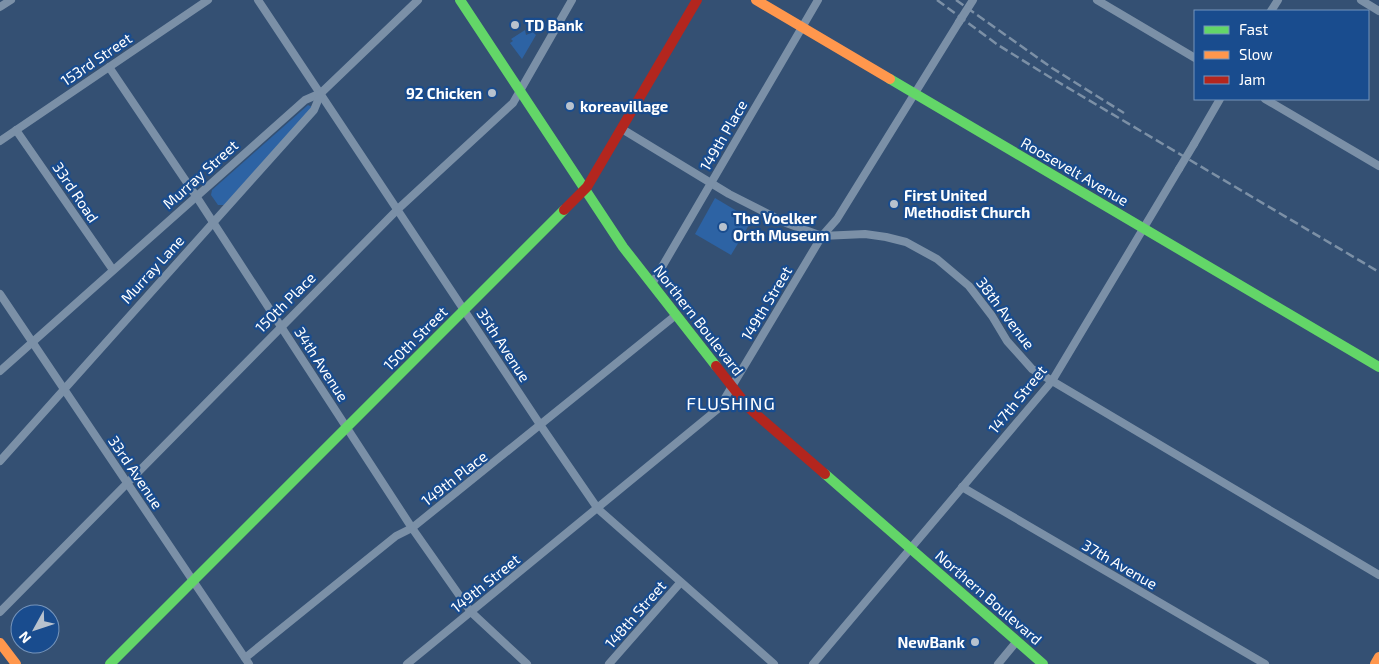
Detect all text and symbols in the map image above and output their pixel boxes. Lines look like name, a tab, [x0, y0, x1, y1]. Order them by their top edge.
legend	[1194, 10, 1369, 100]
place label: TD Bank	[525, 16, 584, 34]
marker: TD Bank	[509, 19, 521, 31]
text: Fast	[1239, 20, 1269, 38]
street label: 153rd Street	[57, 28, 135, 89]
text: Slow	[1239, 45, 1273, 63]
text: Jam	[1239, 70, 1265, 88]
place label: 92 Chicken	[406, 84, 482, 102]
marker: 92 Chicken	[486, 87, 498, 99]
place label: koreavillage	[580, 97, 668, 115]
street label: 149th Place	[696, 97, 750, 173]
marker: koreavillage	[564, 100, 576, 112]
street label: Roosevelt Avenue	[1018, 133, 1132, 209]
street label: Murray Street	[159, 135, 241, 212]
street label: 33rd Road	[49, 158, 103, 226]
place label: First United Methodist Church	[904, 186, 1030, 221]
marker: First United Methodist Church	[888, 198, 900, 210]
place label: The Voelker Orth Museum	[733, 209, 829, 244]
marker: The Voelker Orth Museum	[717, 221, 729, 233]
street label: Murray Lane	[117, 231, 187, 307]
street label: Northern Boulevard	[650, 261, 748, 379]
street label: 149th Street	[737, 262, 795, 343]
street label: 150th Place	[251, 268, 319, 336]
street label: 38th Avenue	[973, 274, 1039, 352]
street label: 150th Street	[379, 302, 451, 374]
street label: 35th Avenue	[474, 305, 534, 385]
street label: 34th Avenue	[291, 323, 353, 405]
street label: 147th Street	[984, 361, 1050, 437]
district label: FLUSHING	[686, 392, 776, 414]
street label: 33rd Avenue	[105, 432, 167, 512]
street label: 149th Place	[418, 447, 490, 509]
street label: 37th Avenue	[1079, 535, 1161, 593]
street label: Northern Boulevard	[932, 546, 1046, 648]
street label: 149th Street	[447, 550, 523, 616]
street label: 148th Street	[601, 576, 669, 652]
north arrow	[10, 604, 60, 654]
text: N	[15, 628, 34, 647]
place label: NewBank	[897, 633, 966, 651]
marker: NewBank	[969, 636, 981, 648]

